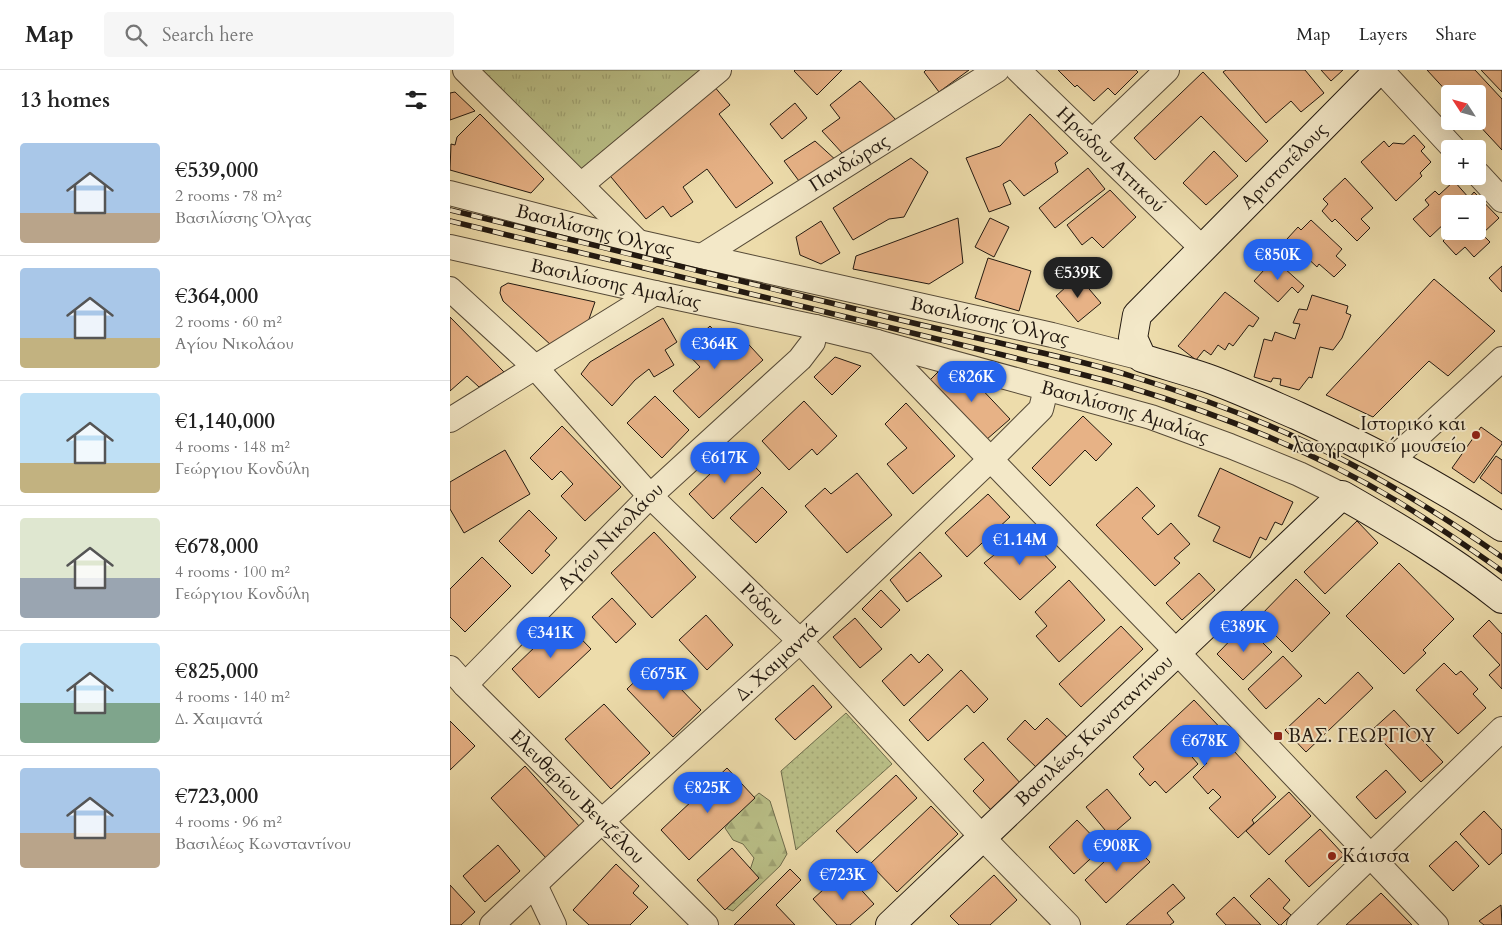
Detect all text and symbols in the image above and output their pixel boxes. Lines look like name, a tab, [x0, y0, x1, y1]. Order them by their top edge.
search box	[104, 12, 454, 57]
text: Map	[25, 18, 74, 51]
icon: search	[122, 21, 150, 49]
text: Search here	[162, 22, 254, 48]
text: Map	[1296, 22, 1331, 47]
text: Layers	[1359, 22, 1408, 47]
text: Share	[1436, 22, 1477, 47]
north arrow	[1441, 85, 1486, 130]
map controls	[1441, 85, 1486, 240]
text: 13 homes	[20, 86, 110, 115]
icon: filters	[402, 86, 430, 114]
street label: Ηρώδου Αττικού	[1051, 101, 1171, 218]
street label: Αριστοτέλους	[1235, 117, 1333, 215]
street label: Πανδώρας	[804, 128, 894, 198]
button: +	[1441, 140, 1486, 185]
text: €539,000	[175, 156, 258, 185]
icon: home	[60, 163, 120, 223]
text: 2 rooms · 78 m²	[175, 185, 282, 207]
button: −	[1441, 195, 1486, 240]
street label: Βασιλίσσης Όλγας	[513, 198, 677, 263]
text: Βασιλίσσης Όλγας	[175, 207, 312, 229]
pin: €850K	[1243, 238, 1313, 281]
text: €850K	[1254, 244, 1302, 266]
street label: Βασιλίσσης Αμαλίας	[528, 252, 704, 315]
pin: €539K	[1043, 256, 1113, 299]
text: €539K	[1054, 262, 1102, 284]
text: €364,000	[175, 282, 258, 311]
icon: home	[60, 288, 120, 348]
street label: Βασιλίσσης Όλγας	[908, 291, 1072, 352]
text: 2 rooms · 60 m²	[175, 311, 282, 333]
pin: €364K	[680, 328, 750, 370]
text: Αγίου Νικολάου	[175, 333, 294, 355]
text: €364K	[691, 333, 739, 355]
pin: €826K	[937, 360, 1007, 403]
text: €826K	[948, 366, 996, 388]
street label: Βασιλίσσης Αμαλίας	[1038, 374, 1212, 450]
text: €1,140,000	[175, 407, 275, 436]
place label: Ιστορικό και λαογραφικό μουσείο	[1293, 411, 1466, 459]
icon: home	[60, 413, 120, 473]
marker: Ιστορικό και λαογραφικό μουσείο	[1470, 429, 1482, 441]
text: 4 rooms · 148 m²	[175, 436, 290, 458]
pin: €617K	[690, 442, 760, 484]
text: €617K	[701, 447, 749, 469]
text: Γεώργιου Κονδύλη	[175, 458, 309, 480]
street label: Αγίου Νικολάου	[552, 477, 669, 596]
pin: €1.14M	[979, 524, 1061, 566]
text: €1.14M	[993, 529, 1047, 551]
text: €678,000	[175, 532, 258, 561]
icon: home	[60, 538, 120, 598]
text: 4 rooms · 100 m²	[175, 561, 290, 583]
street label: Ρόδου	[734, 577, 790, 632]
text: Γεώργιου Κονδύλη	[175, 583, 309, 605]
pin: €389K	[1209, 610, 1279, 653]
pin: €341K	[516, 616, 586, 659]
text: €389K	[1220, 616, 1268, 638]
street label: Δ. Χαιμαντά	[729, 617, 825, 707]
text: €341K	[527, 622, 575, 644]
street label: Βασιλέως Κωνσταντίνου	[1010, 649, 1179, 812]
text: €825,000	[175, 657, 258, 686]
pin: €675K	[629, 658, 699, 700]
icon: home	[60, 663, 120, 723]
text: €675K	[640, 663, 688, 685]
text: 4 rooms · 140 m²	[175, 686, 290, 708]
text: Δ. Χαιμαντά	[175, 708, 264, 730]
place label: ΒΑΣ. ΓΕΩΡΓΙΟΥ	[1288, 723, 1436, 749]
street label: Ελευθερίου Βενιζέλου	[504, 724, 650, 870]
pin: €678K	[1170, 724, 1240, 767]
text: €678K	[1181, 730, 1229, 752]
marker: ΒΑΣ. ΓΕΩΡΓΙΟΥ	[1272, 730, 1284, 742]
pin: €825K	[673, 772, 743, 814]
text: €825K	[684, 777, 732, 799]
text: €723,000	[175, 782, 258, 811]
icon: home	[60, 788, 120, 848]
text: 4 rooms · 96 m²	[175, 811, 282, 833]
pin: €908K	[1082, 830, 1152, 872]
text: Βασιλέως Κωνσταντίνου	[175, 833, 351, 855]
text: €908K	[1093, 835, 1141, 857]
place label: Κάισσα	[1342, 843, 1410, 869]
marker: Κάισσα	[1326, 850, 1338, 862]
pin: €723K	[808, 858, 878, 901]
text: €723K	[819, 864, 867, 886]

